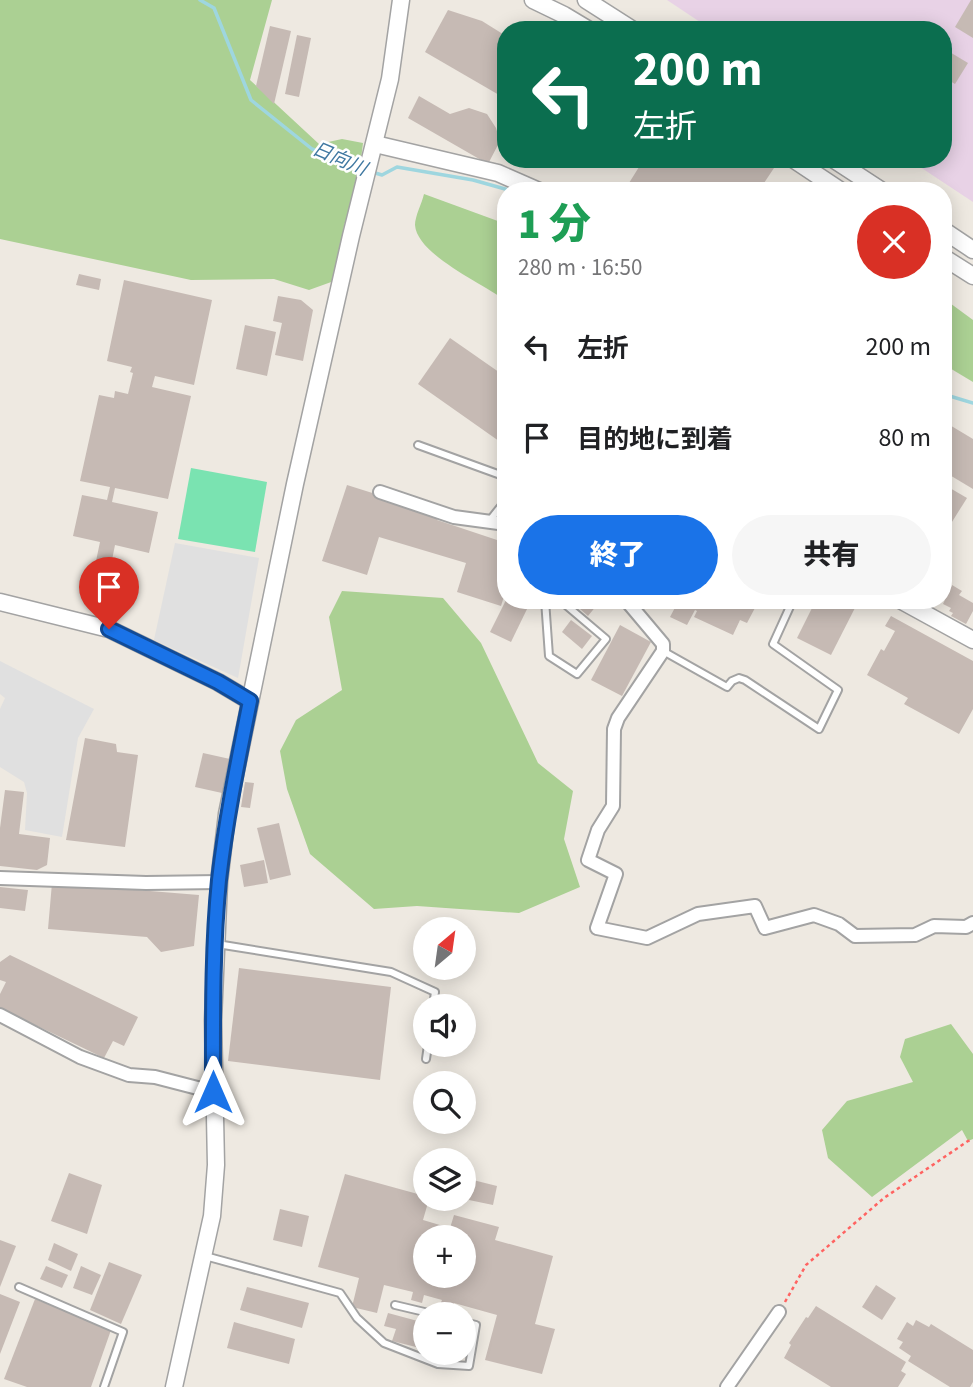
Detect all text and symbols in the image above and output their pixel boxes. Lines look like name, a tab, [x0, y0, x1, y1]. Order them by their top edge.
text: 200 m	[633, 35, 762, 105]
icon: left	[518, 49, 609, 140]
text: 左折	[633, 104, 697, 150]
water label: 日向川	[308, 136, 373, 184]
text: 1 分	[518, 195, 591, 255]
button: close	[857, 205, 931, 279]
text: 280 m · 16:50	[518, 251, 642, 284]
icon: left	[518, 328, 556, 366]
text: 200 m	[865, 328, 931, 365]
text: 左折	[577, 330, 629, 367]
icon: arrive	[518, 419, 556, 457]
text: 80 m	[878, 419, 931, 456]
text: 目的地に到着	[577, 421, 733, 458]
button: 終了	[518, 515, 718, 595]
button: 共有	[732, 515, 931, 595]
pin	[79, 557, 139, 629]
icon: arrive	[90, 568, 128, 606]
north arrow	[413, 917, 476, 980]
map controls	[413, 917, 476, 1365]
button: sound	[413, 994, 476, 1057]
position arrow	[176, 1055, 250, 1129]
button: search	[413, 1071, 476, 1134]
button: layers	[413, 1148, 476, 1211]
button: +	[413, 1225, 476, 1288]
button: −	[413, 1302, 476, 1365]

